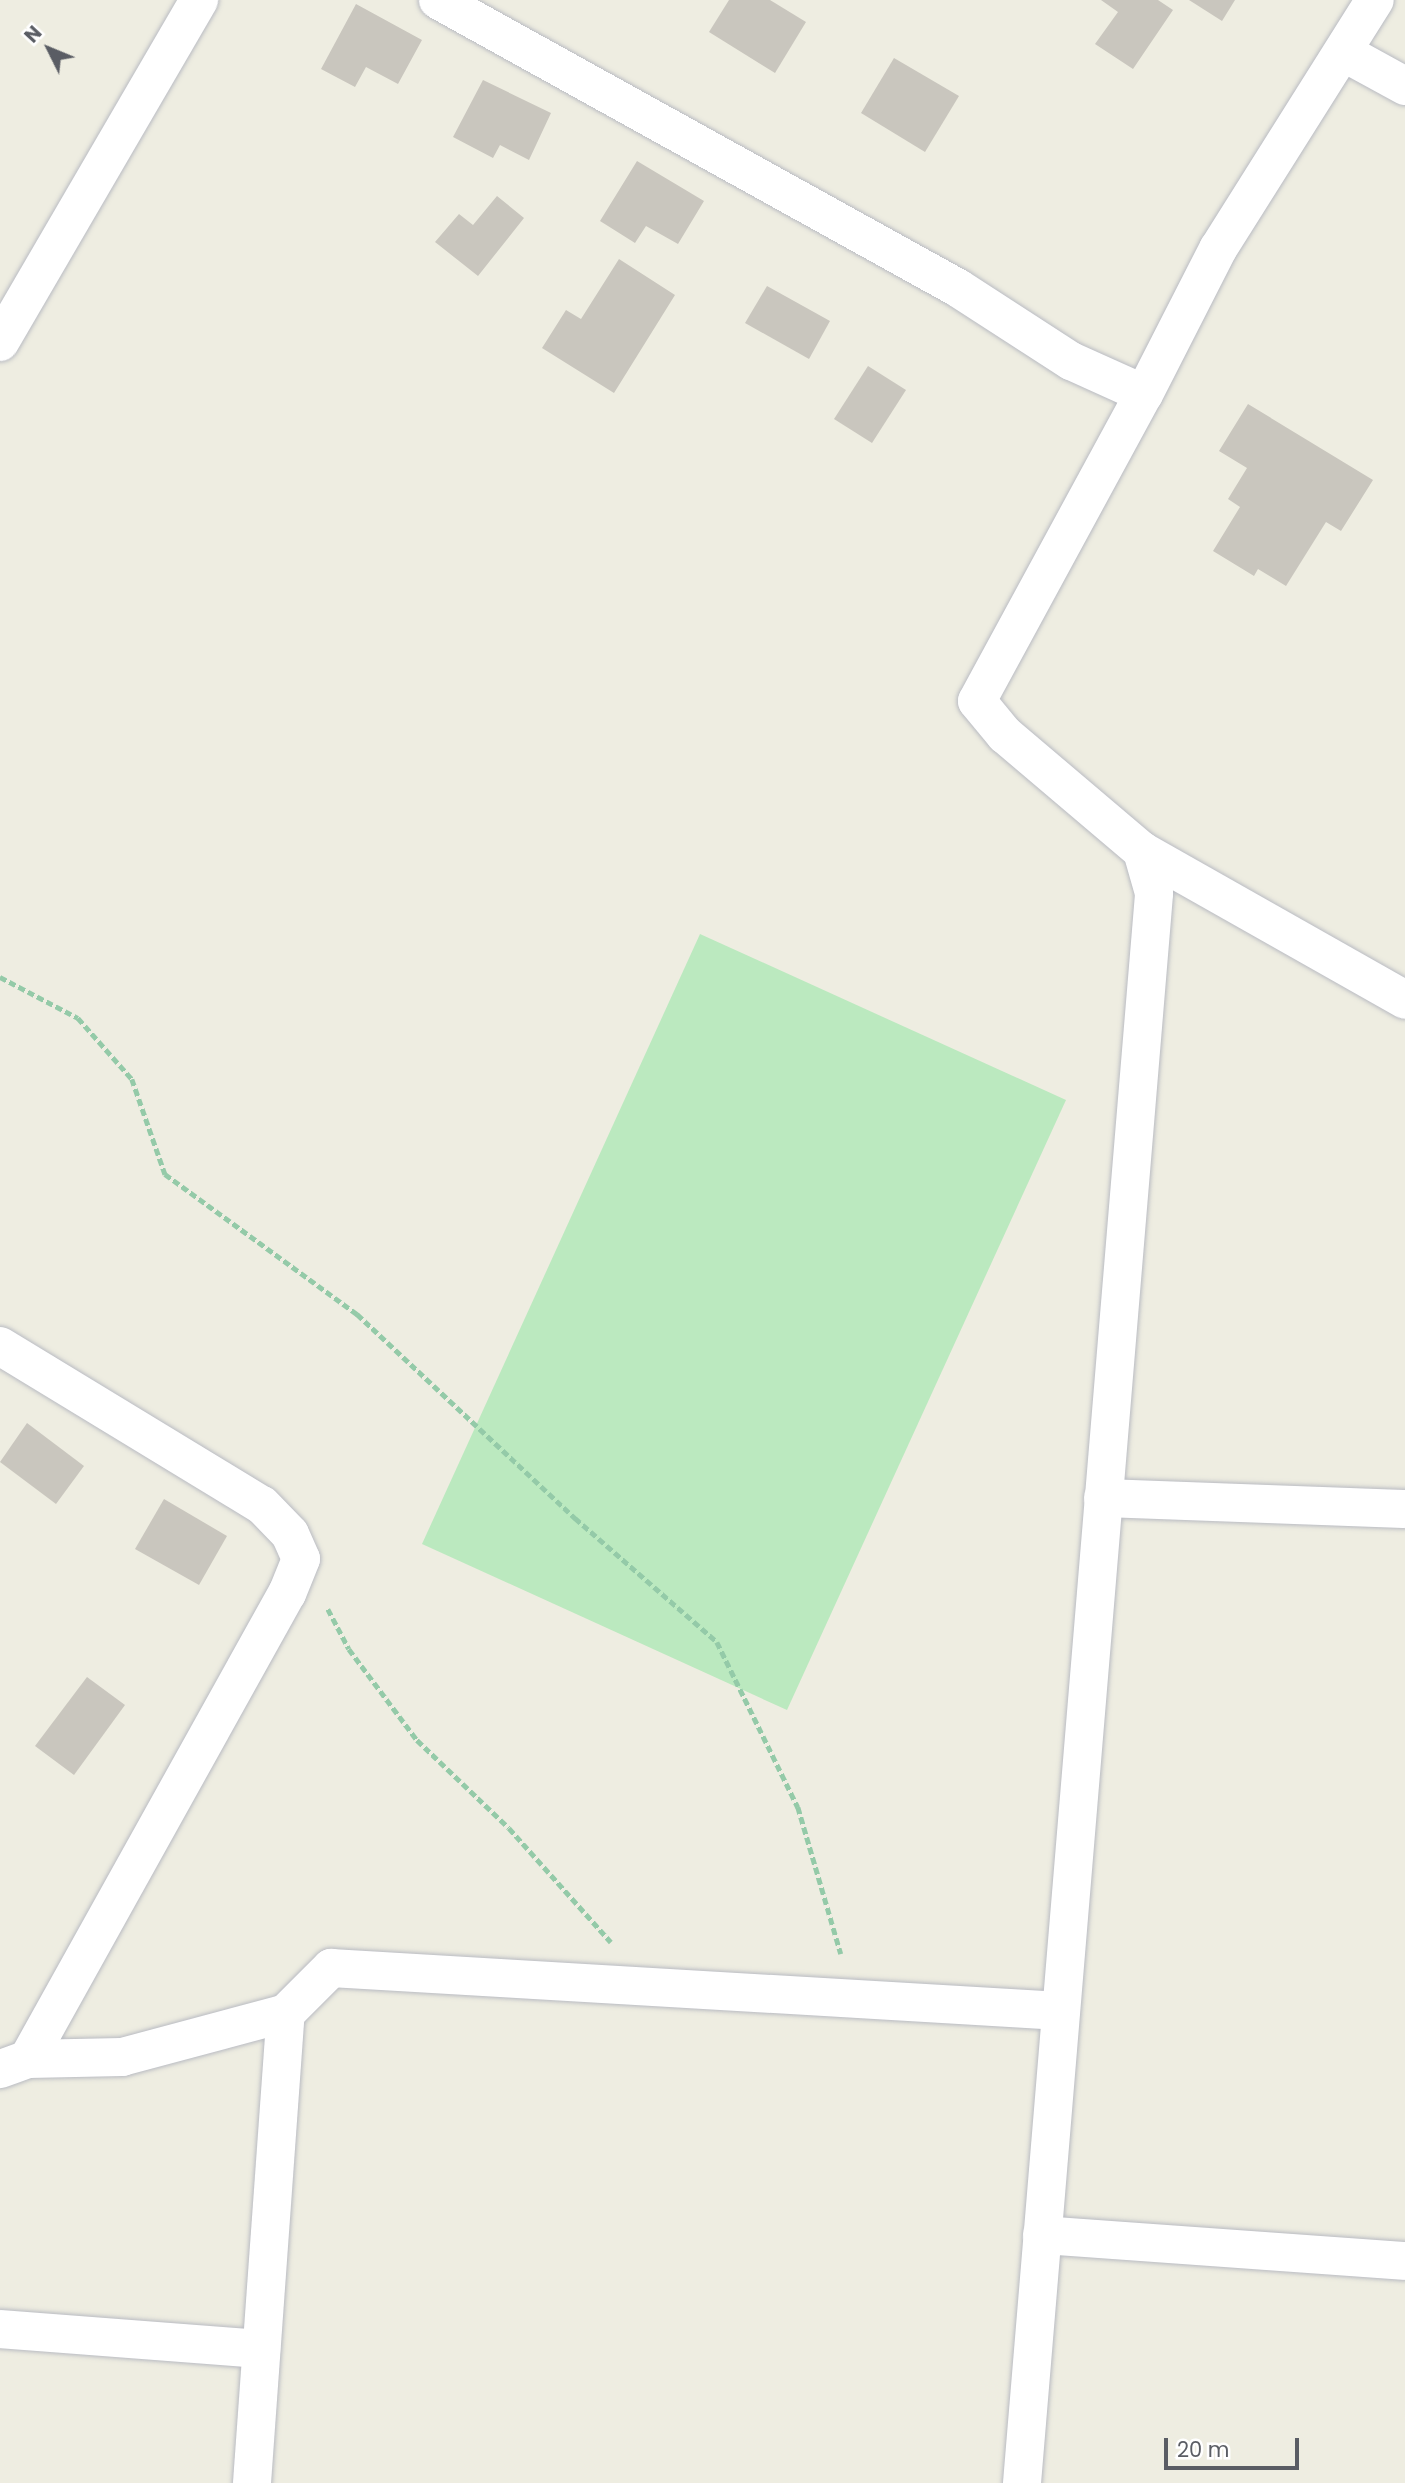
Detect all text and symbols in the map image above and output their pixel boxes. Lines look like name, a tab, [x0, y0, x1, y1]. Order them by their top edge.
north arrow	[14, 14, 84, 84]
text: N	[19, 20, 48, 49]
scale bar	[1167, 2424, 1302, 2468]
text: 20 m	[1177, 2435, 1230, 2464]

